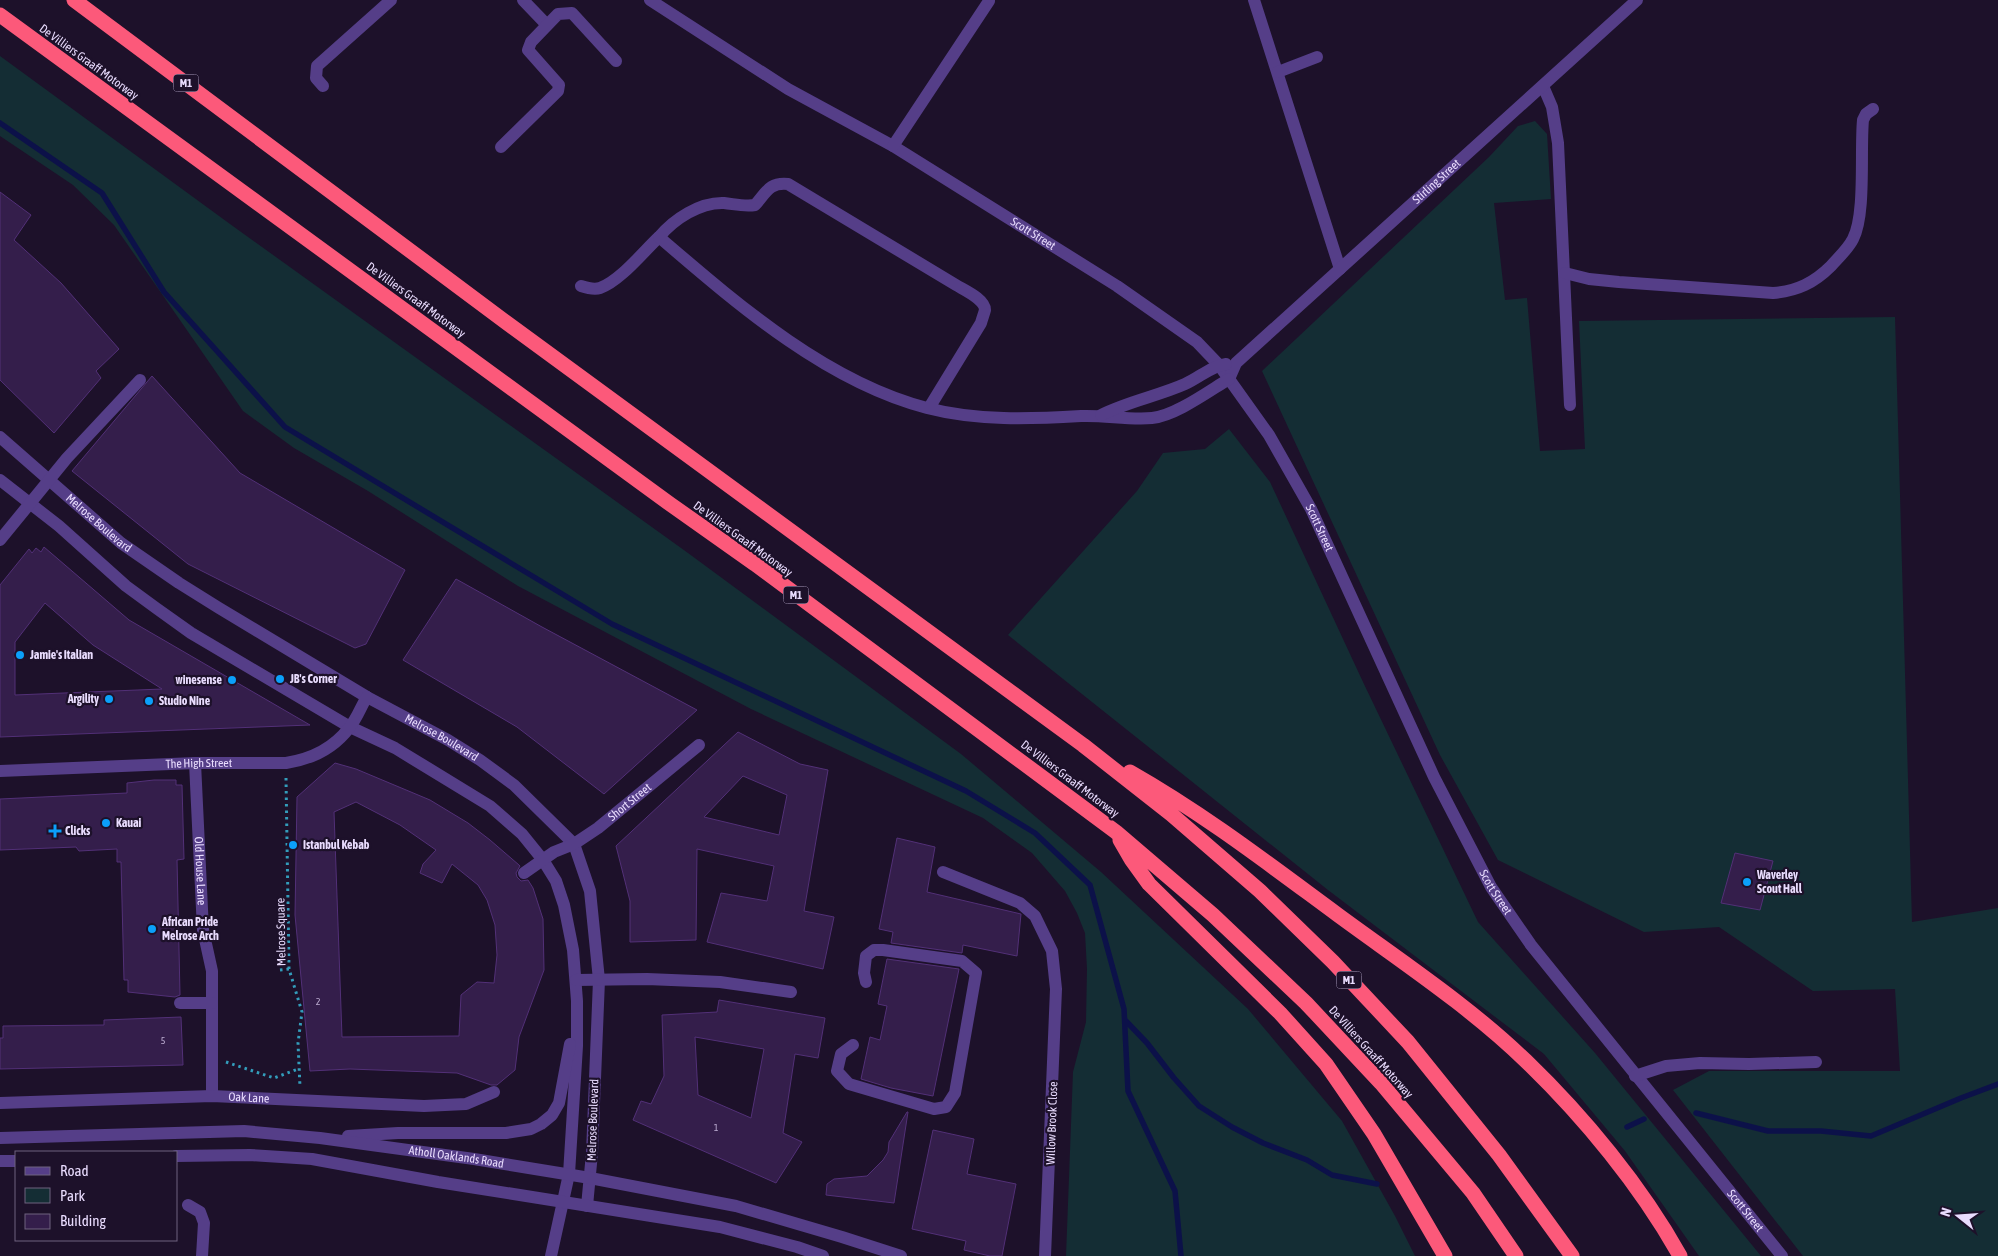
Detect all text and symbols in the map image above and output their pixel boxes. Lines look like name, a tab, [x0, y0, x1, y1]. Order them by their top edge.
street label: De Villiers Graaff Motorway	[37, 21, 141, 103]
road number: M1	[174, 75, 198, 92]
street label: Stirling Street	[1410, 156, 1464, 207]
street label: Scott Street	[1008, 214, 1059, 253]
street label: De Villiers Graaff Motorway	[364, 259, 468, 341]
street label: Melrose Boulevard	[63, 491, 134, 555]
street label: De Villiers Graaff Motorway	[691, 498, 795, 580]
street label: Scott Street	[1303, 502, 1337, 554]
road number: M1	[784, 586, 808, 604]
place label: Jamie's Italian	[29, 648, 93, 662]
marker: Jamie's Italian	[14, 649, 26, 661]
place label: JB's Corner	[289, 672, 337, 686]
place label: winesense	[176, 673, 223, 687]
marker: JB's Corner	[274, 673, 286, 685]
marker: winesense	[226, 674, 238, 686]
place label: Argility	[67, 692, 99, 706]
marker: Argility	[103, 693, 115, 705]
place label: Studio Nine	[159, 694, 211, 708]
marker: Studio Nine	[143, 695, 155, 707]
street label: Melrose Boulevard	[402, 711, 481, 764]
street label: De Villiers Graaff Motorway	[1018, 738, 1122, 820]
street label: The High Street	[165, 756, 233, 771]
street label: Short Street	[605, 780, 654, 824]
place label: Kauai	[116, 816, 142, 830]
marker: Kauai	[100, 817, 112, 829]
place label: Clicks	[65, 824, 91, 838]
marker: Clicks	[49, 825, 61, 837]
street label: Old House Lane	[192, 836, 209, 906]
place label: Istanbul Kebab	[303, 838, 370, 852]
marker: Istanbul Kebab	[287, 839, 299, 851]
street label: Scott Street	[1476, 868, 1515, 918]
place label: Waverley Scout Hall	[1756, 868, 1803, 896]
marker: Waverley Scout Hall	[1741, 876, 1753, 888]
street label: Melrose Square	[273, 898, 289, 966]
place label: African Pride Melrose Arch	[161, 915, 219, 943]
marker: African Pride Melrose Arch	[146, 923, 158, 935]
road number: M1	[1336, 972, 1362, 988]
house number: 2	[316, 996, 321, 1007]
street label: De Villiers Graaff Motorway	[1326, 1003, 1416, 1101]
house number: 5	[161, 1035, 166, 1046]
street label: Melrose Boulevard	[585, 1079, 601, 1161]
street label: Willow Brook Close	[1044, 1081, 1060, 1165]
street label: Oak Lane	[228, 1090, 270, 1106]
house number: 1	[714, 1122, 719, 1133]
street label: Atholl Oaklands Road	[408, 1143, 505, 1171]
legend	[15, 1151, 178, 1241]
text: Road	[60, 1162, 89, 1179]
text: Park	[60, 1187, 85, 1204]
street label: Scott Street	[1724, 1187, 1767, 1235]
north arrow	[1933, 1191, 1983, 1241]
text: N	[1937, 1206, 1954, 1218]
text: Building	[60, 1212, 106, 1229]

